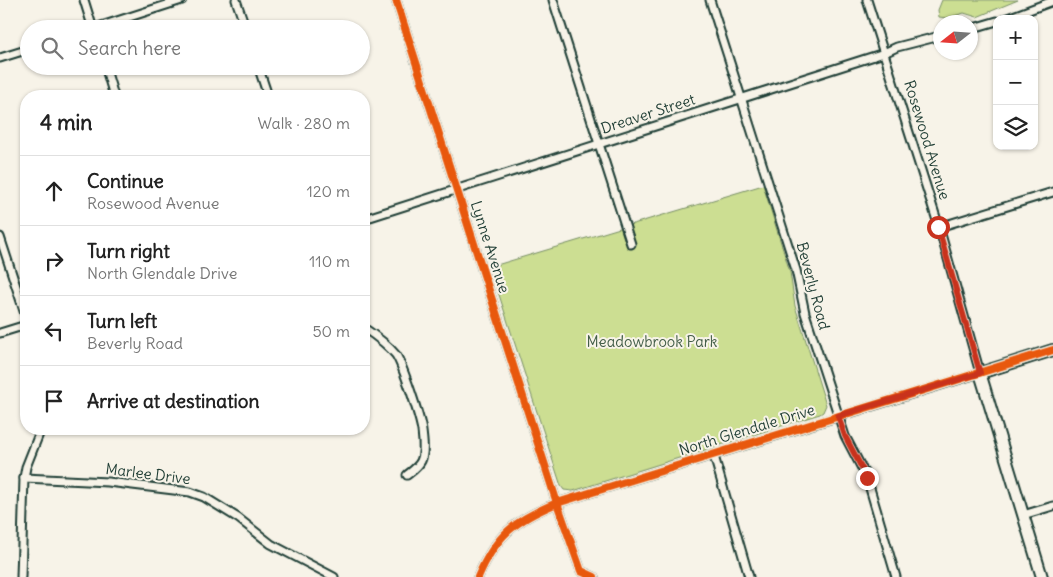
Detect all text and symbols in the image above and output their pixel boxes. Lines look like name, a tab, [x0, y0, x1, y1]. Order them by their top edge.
north arrow	[933, 15, 978, 60]
map controls	[993, 15, 1038, 150]
button: +	[993, 15, 1038, 60]
search box	[20, 20, 370, 75]
icon: search	[38, 34, 66, 62]
text: Search here	[78, 36, 181, 60]
button: −	[993, 60, 1038, 105]
street label: Rosewood Avenue	[900, 78, 955, 202]
street label: Dreaver Street	[598, 89, 697, 138]
button: layers	[993, 105, 1038, 150]
text: 4 min	[40, 109, 92, 136]
text: Walk · 280 m	[258, 113, 350, 133]
text: Continue	[87, 169, 164, 193]
icon: ahead	[40, 177, 68, 205]
text: 120 m	[307, 181, 350, 201]
text: Rosewood Avenue	[87, 193, 219, 213]
street label: Lynne Avenue	[467, 198, 514, 295]
route start	[927, 216, 950, 239]
text: Turn right	[87, 239, 170, 263]
street label: Beverly Road	[793, 240, 834, 332]
icon: right	[40, 247, 68, 275]
text: 110 m	[309, 251, 350, 271]
text: North Glendale Drive	[87, 263, 237, 283]
text: Turn left	[87, 309, 157, 333]
icon: left	[40, 317, 68, 345]
text: 50 m	[312, 321, 350, 341]
park label: Meadowbrook Park	[586, 332, 718, 351]
text: Beverly Road	[87, 333, 183, 353]
icon: arrive	[40, 387, 68, 415]
text: Arrive at destination	[87, 389, 260, 413]
street label: North Glendale Drive	[677, 400, 817, 459]
street label: Marlee Drive	[105, 459, 192, 488]
route end	[856, 467, 879, 490]

